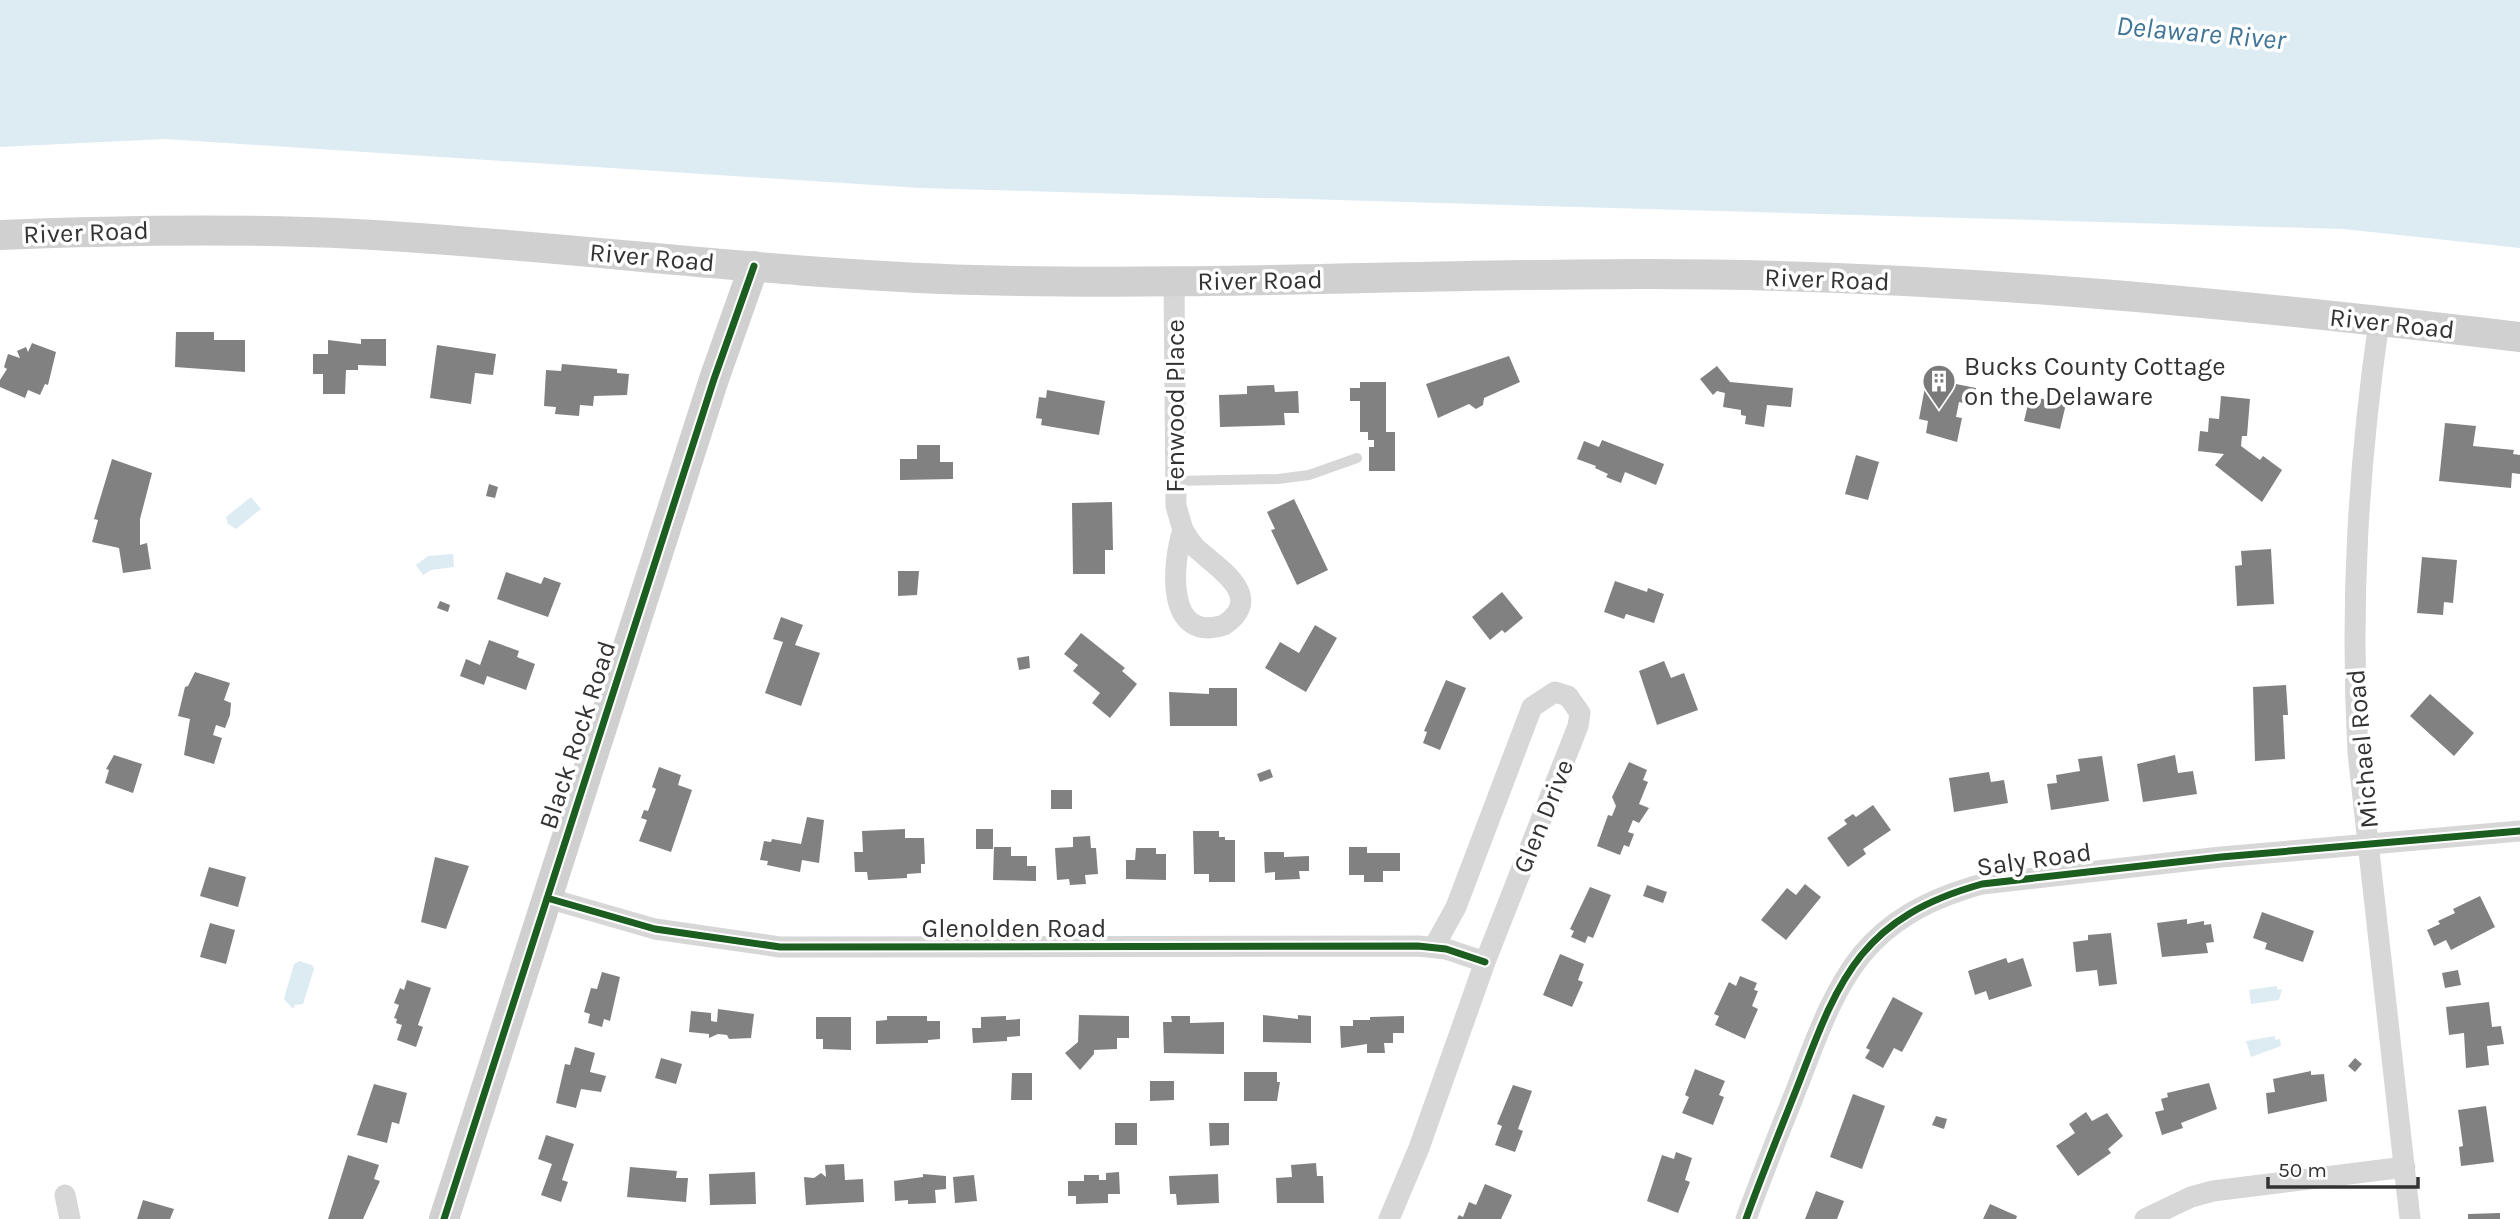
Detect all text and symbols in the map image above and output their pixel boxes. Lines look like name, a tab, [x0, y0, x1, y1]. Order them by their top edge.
water label: Delaware River	[2115, 9, 2288, 56]
street label: River Road	[23, 215, 149, 250]
street label: River Road	[588, 237, 716, 278]
street label: River Road	[1764, 262, 1890, 297]
street label: River Road	[1197, 264, 1323, 297]
street label: River Road	[2328, 302, 2456, 345]
street label: Fenwood Place	[1160, 319, 1191, 493]
place label: Bucks County Cottage on the Delaware	[1964, 351, 2225, 412]
building icon: Bucks County Cottage on the Delaware	[1920, 362, 1958, 411]
street label: Black Rock Road	[532, 637, 623, 833]
street label: Michael Road	[2340, 668, 2385, 830]
street label: Glen Drive	[1507, 755, 1580, 878]
street label: Saly Road	[1975, 836, 2093, 883]
street label: Glenolden Road	[921, 913, 1107, 944]
scale bar	[2268, 1146, 2418, 1190]
text: 50 m	[2278, 1158, 2327, 1182]

